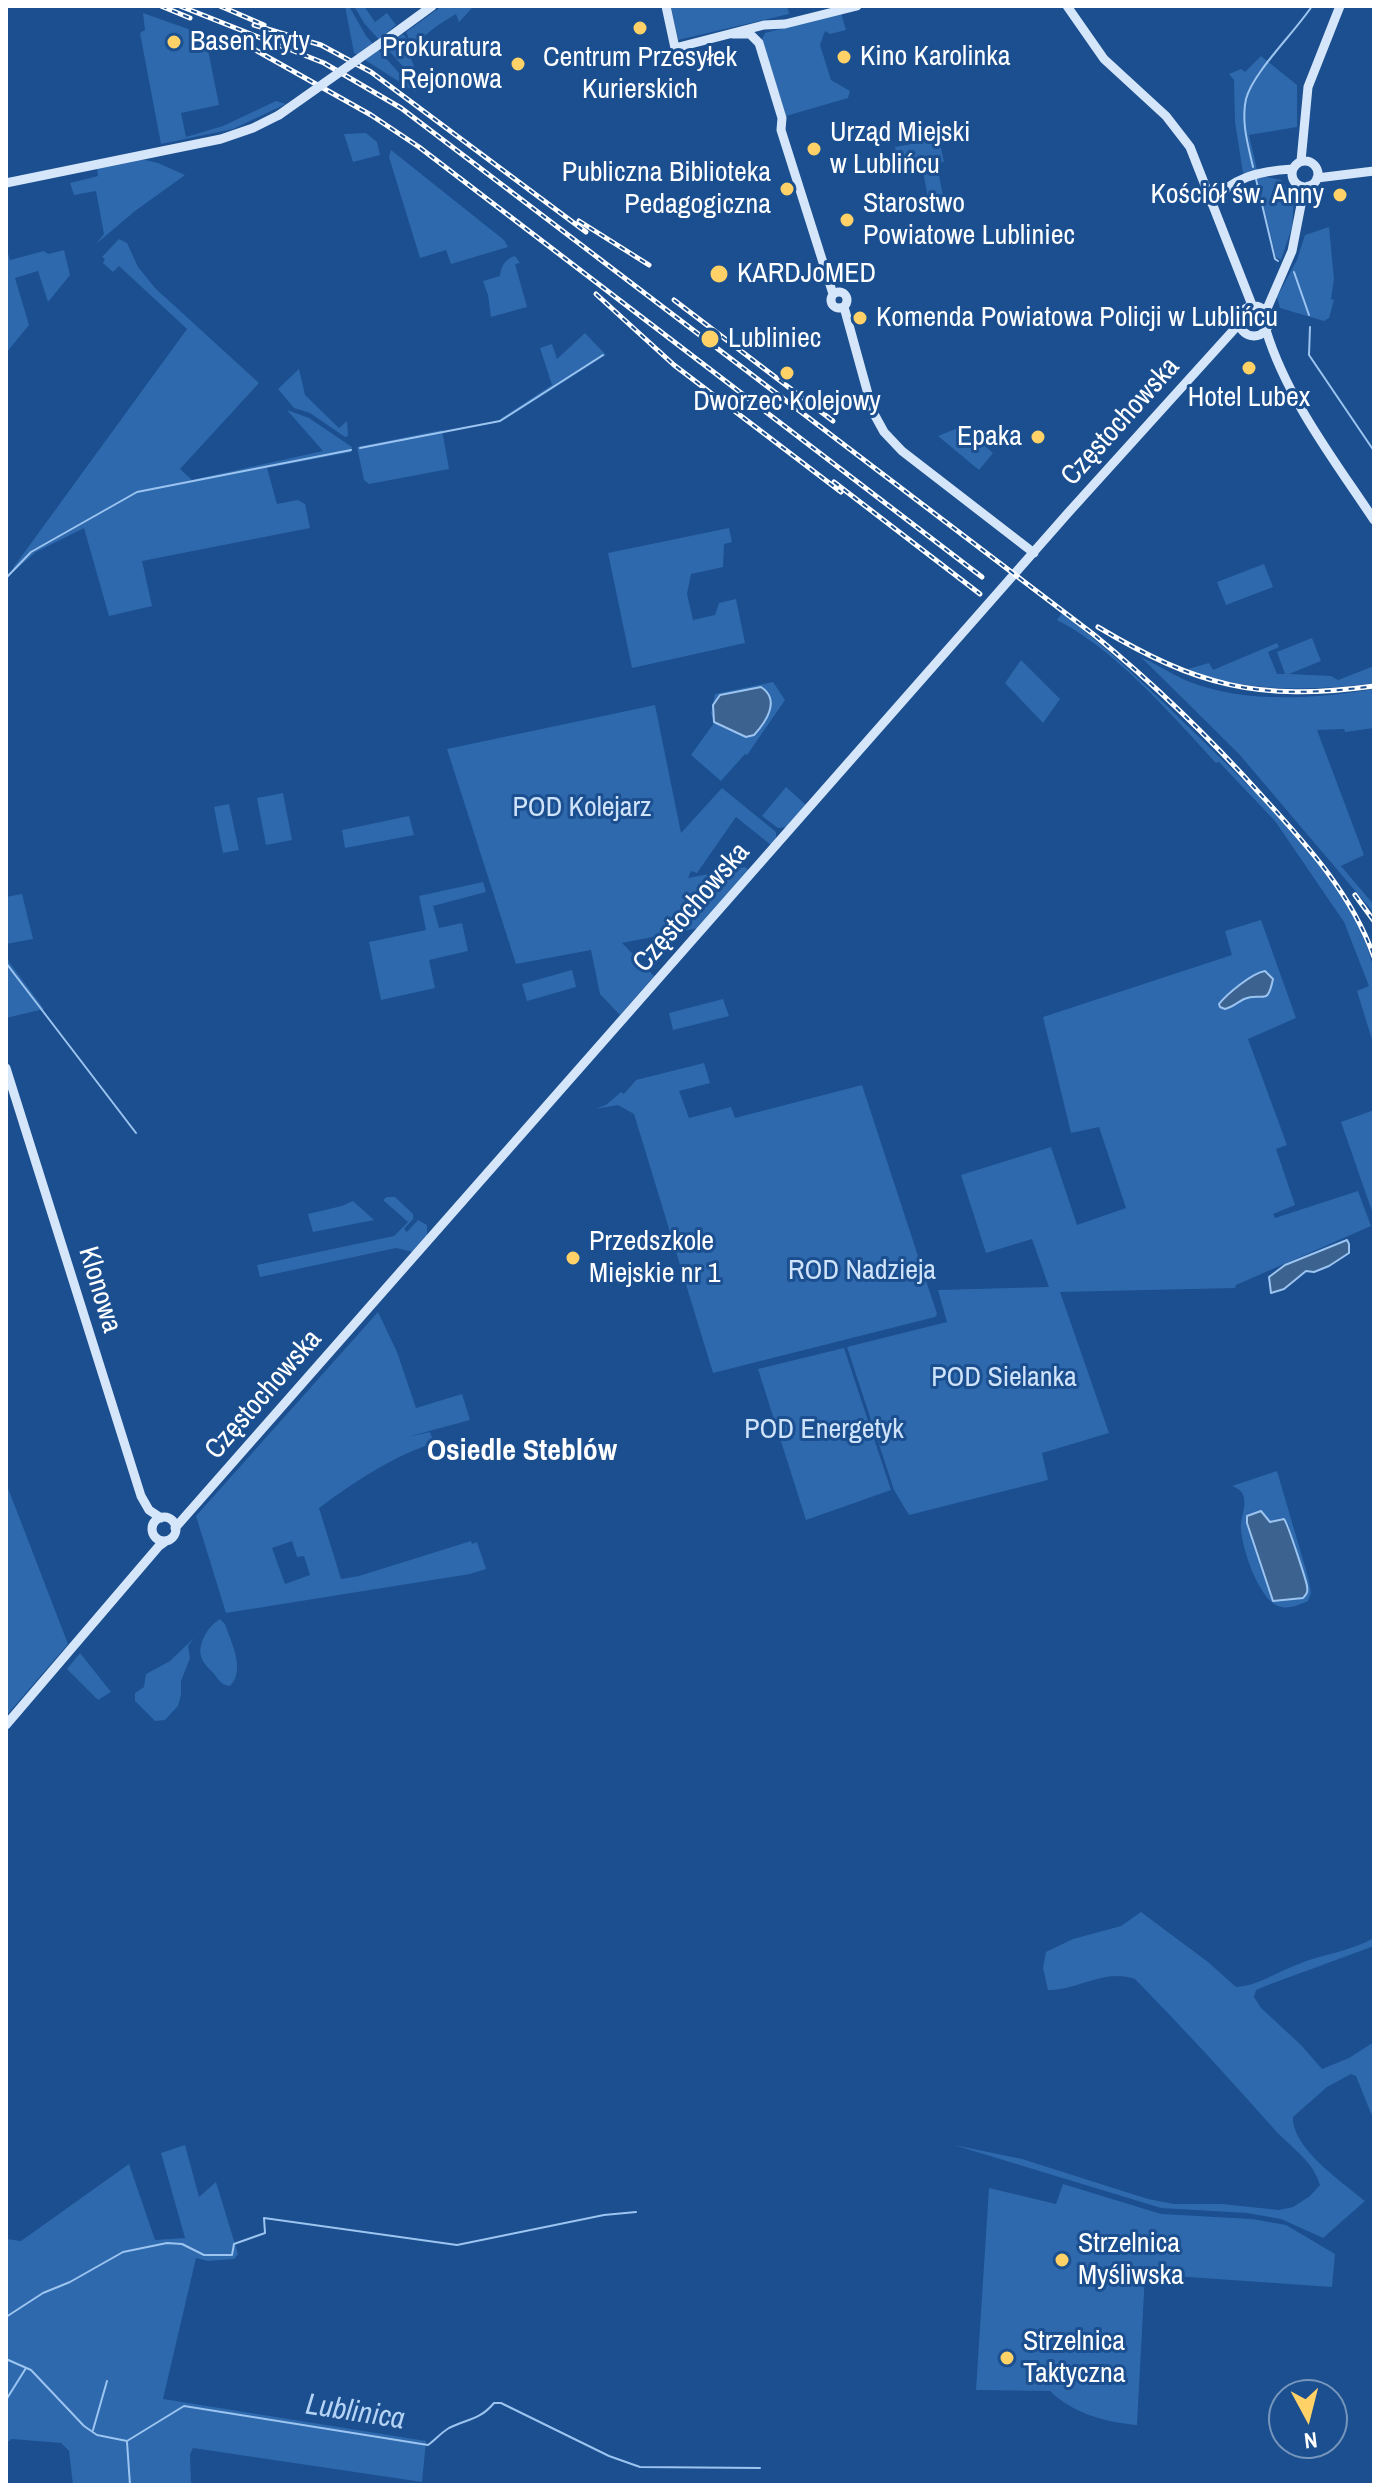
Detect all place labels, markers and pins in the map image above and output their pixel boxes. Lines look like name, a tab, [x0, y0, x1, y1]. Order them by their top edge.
marker: Centrum Przesyłek Kurierskich	[631, 19, 649, 37]
place label: Basen kryty	[190, 25, 310, 59]
place label: Prokuratura Rejonowa	[382, 31, 502, 97]
marker: Basen kryty	[165, 33, 183, 51]
place label: Kino Karolinka	[860, 40, 1011, 74]
place label: Centrum Przesyłek Kurierskich	[543, 41, 737, 107]
marker: Kino Karolinka	[835, 48, 853, 66]
marker: Prokuratura Rejonowa	[509, 55, 527, 73]
place label: Urząd Miejski w Lublińcu	[830, 116, 970, 182]
marker: Urząd Miejski w Lublińcu	[805, 140, 823, 158]
place label: Publiczna Biblioteka Pedagogiczna	[562, 156, 771, 222]
place label: Kościół św. Anny	[1150, 178, 1324, 212]
marker: Publiczna Biblioteka Pedagogiczna	[778, 180, 796, 198]
marker: Kościół św. Anny	[1331, 186, 1349, 204]
place label: Starostwo Powiatowe Lubliniec	[863, 187, 1075, 253]
marker: Starostwo Powiatowe Lubliniec	[838, 211, 856, 229]
place label: KARDJoMED	[737, 257, 876, 291]
marker: KARDJoMED	[708, 263, 730, 285]
place label: Komenda Powiatowa Policji w Lublińcu	[876, 301, 1278, 335]
marker: Komenda Powiatowa Policji w Lublińcu	[851, 309, 869, 327]
place label: Lubliniec	[728, 322, 821, 356]
marker: Lubliniec	[699, 328, 721, 350]
marker: Hotel Lubex	[1240, 359, 1258, 377]
marker: Dworzec Kolejowy	[778, 364, 796, 382]
place label: Hotel Lubex	[1188, 381, 1310, 415]
place label: Dworzec Kolejowy	[693, 385, 881, 419]
place label: Epaka	[957, 420, 1022, 454]
marker: Epaka	[1029, 428, 1047, 446]
place label: Przedszkole Miejskie nr 1	[589, 1225, 720, 1291]
marker: Przedszkole Miejskie nr 1	[564, 1249, 582, 1267]
place label: Strzelnica Myśliwska	[1078, 2227, 1184, 2293]
marker: Strzelnica Myśliwska	[1053, 2251, 1071, 2269]
place label: Strzelnica Taktyczna	[1023, 2325, 1126, 2391]
marker: Strzelnica Taktyczna	[998, 2349, 1016, 2367]

